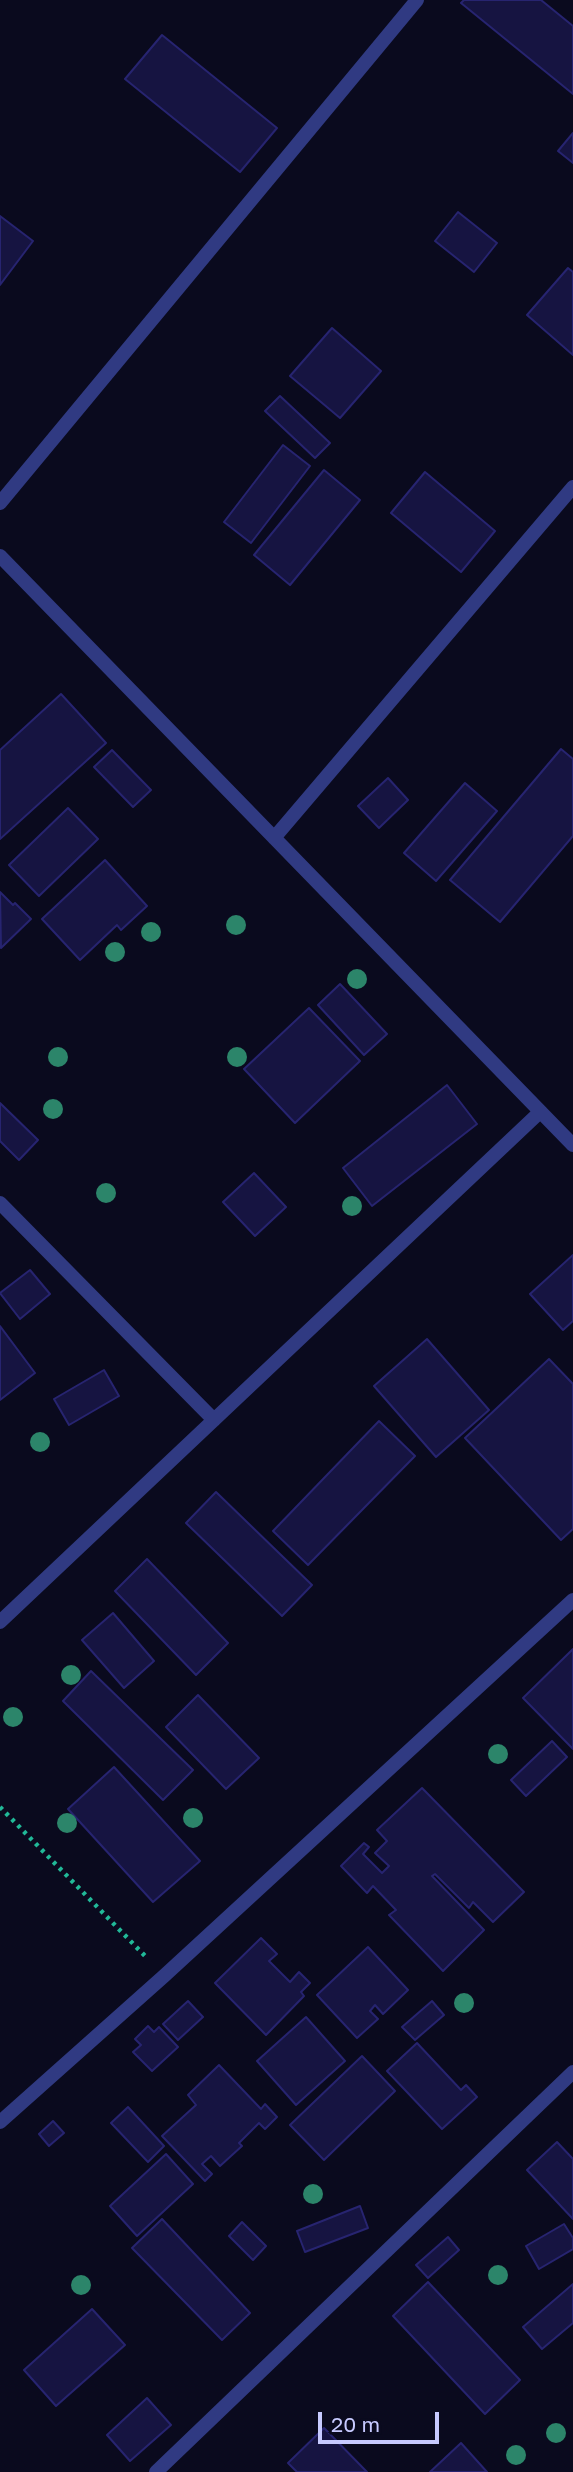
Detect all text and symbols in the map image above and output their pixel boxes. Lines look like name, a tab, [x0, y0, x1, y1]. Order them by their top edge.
scale bar	[321, 2398, 442, 2442]
text: 20 m	[331, 2411, 380, 2437]

